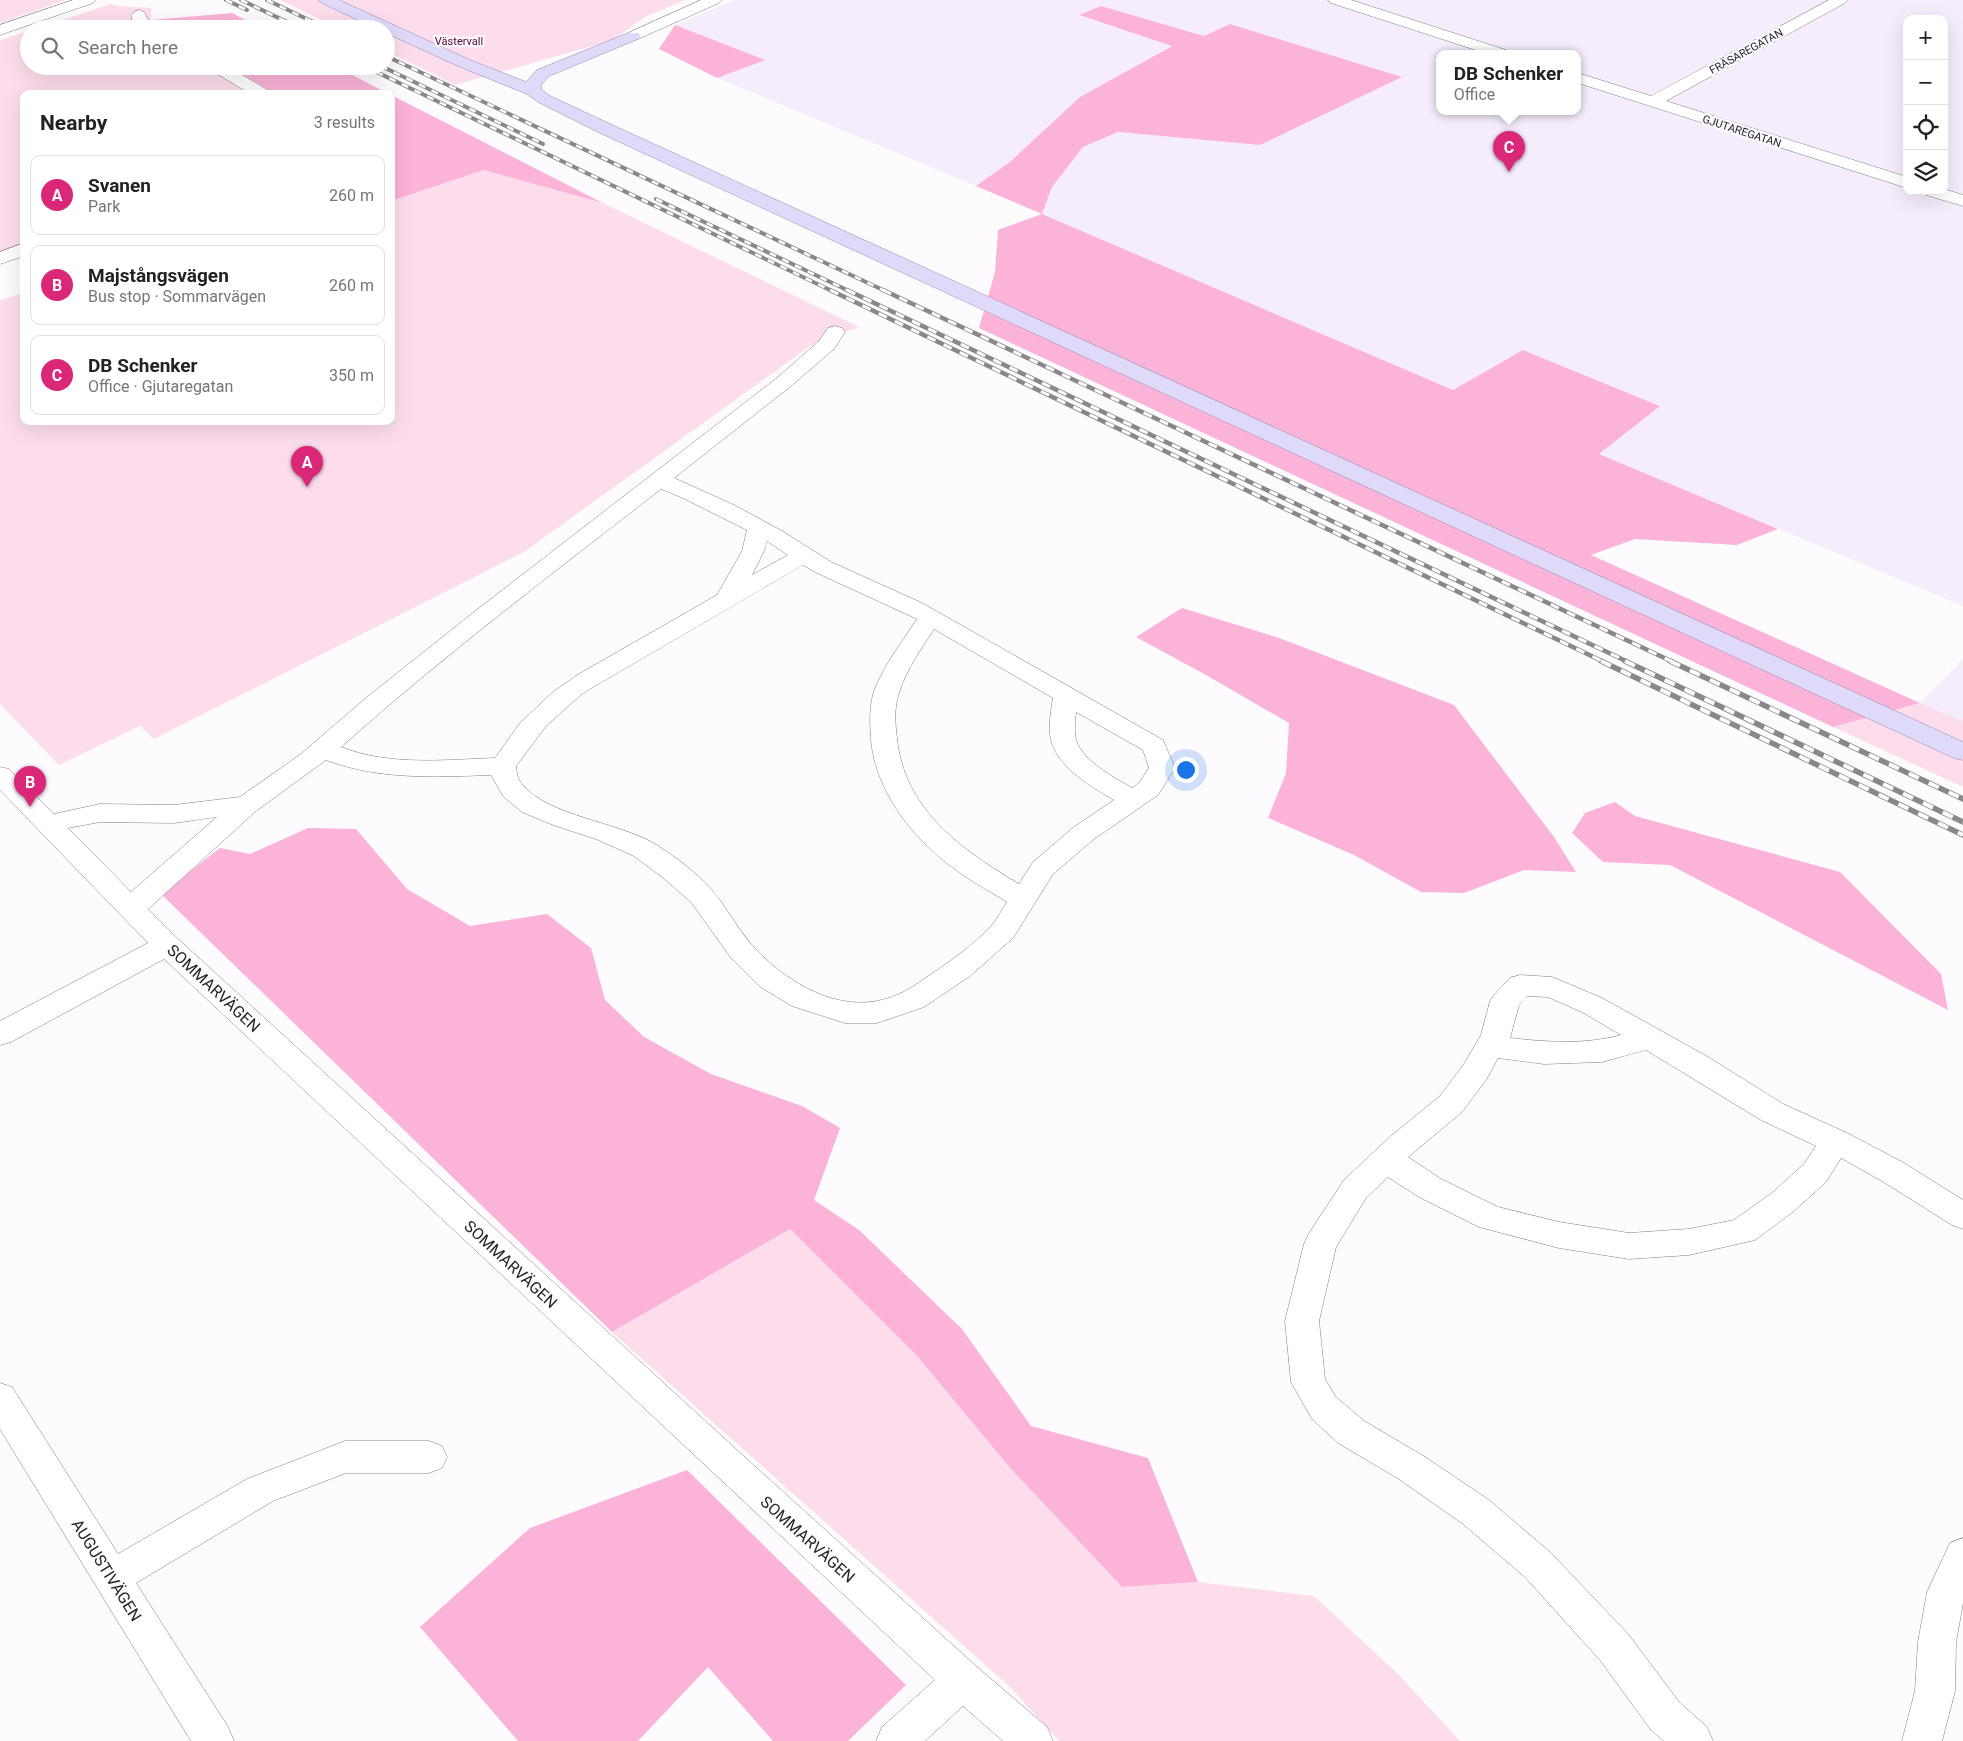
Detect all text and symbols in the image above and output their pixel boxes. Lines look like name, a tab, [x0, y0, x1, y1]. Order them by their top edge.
map controls	[1903, 15, 1948, 195]
button: +	[1903, 15, 1948, 60]
search box	[20, 20, 395, 75]
street label: FRÄSAREGATAN	[1707, 26, 1785, 77]
icon: search	[38, 34, 66, 62]
park label: Västervall	[435, 35, 483, 48]
text: Search here	[78, 36, 178, 59]
popup	[1436, 50, 1581, 115]
button: −	[1903, 60, 1948, 105]
text: DB Schenker	[1454, 62, 1563, 85]
text: Office	[1454, 85, 1495, 104]
button: locate	[1903, 105, 1948, 150]
text: Nearby	[40, 111, 107, 135]
text: 3 results	[314, 113, 375, 132]
street label: GJUTAREGATAN	[1701, 113, 1783, 150]
pin: C	[1493, 131, 1525, 172]
button: layers	[1903, 150, 1948, 195]
text: Svanen	[88, 174, 151, 197]
text: A	[52, 186, 62, 205]
text: 260 m	[329, 186, 374, 205]
text: Park	[88, 197, 120, 216]
text: Majstångsvägen	[88, 264, 229, 287]
text: B	[52, 276, 62, 295]
text: 260 m	[329, 276, 374, 295]
text: Bus stop · Sommarvägen	[88, 287, 266, 306]
text: DB Schenker	[88, 354, 198, 377]
text: C	[52, 366, 62, 385]
text: 350 m	[329, 366, 374, 385]
text: Office · Gjutaregatan	[88, 377, 233, 396]
pin: A	[291, 446, 323, 487]
your location	[1173, 757, 1199, 783]
pin: B	[14, 766, 46, 807]
street label: SOMMARVÄGEN	[163, 940, 264, 1036]
street label: SOMMARVÄGEN	[460, 1216, 561, 1312]
street label: SOMMARVÄGEN	[757, 1492, 859, 1587]
street label: AUGUSTIVÄGEN	[68, 1516, 146, 1625]

